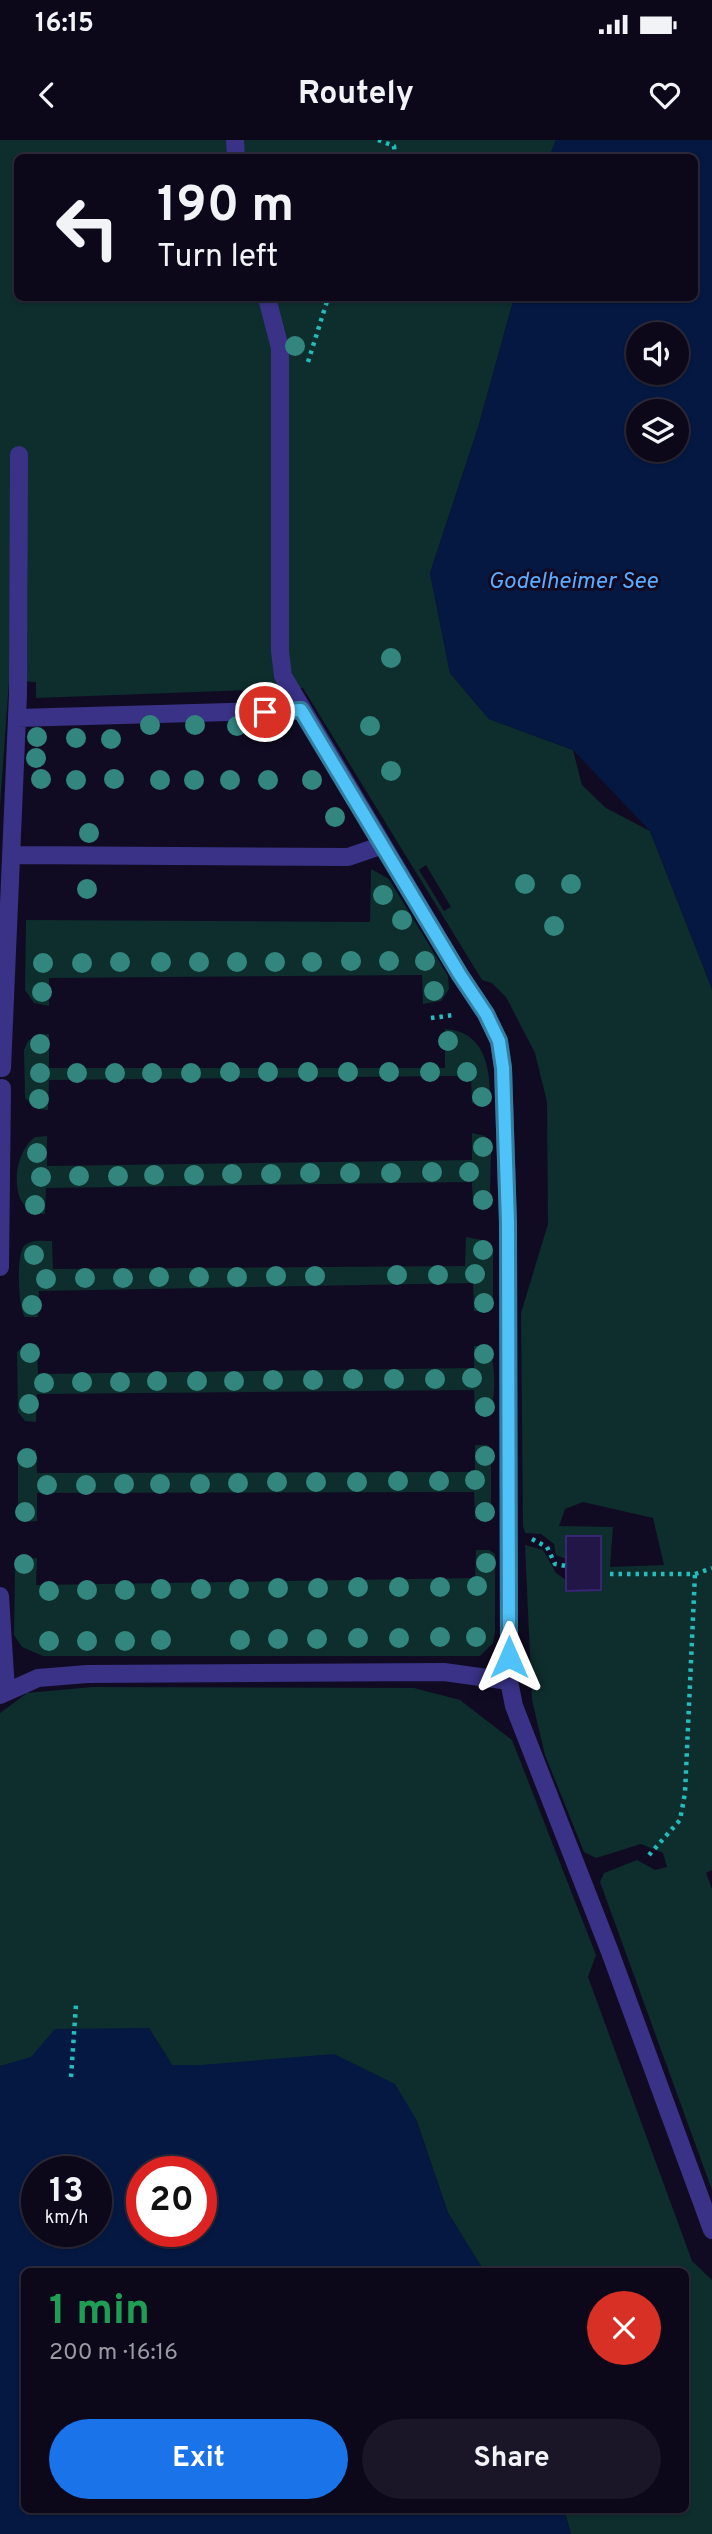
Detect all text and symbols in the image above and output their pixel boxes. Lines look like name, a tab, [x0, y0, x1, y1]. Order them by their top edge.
text: 16:15	[35, 8, 94, 41]
text: Routely	[298, 75, 414, 115]
icon: back	[28, 76, 66, 114]
icon: heart	[646, 76, 684, 114]
text: 190 m	[157, 177, 294, 239]
icon: left	[42, 182, 133, 273]
text: Turn left	[157, 238, 278, 278]
map controls	[626, 322, 689, 462]
button: sound	[626, 322, 689, 385]
button: layers	[626, 399, 689, 462]
water label: Godelheimer See	[488, 568, 659, 597]
pin	[235, 682, 295, 742]
icon: arrive	[246, 693, 284, 731]
position arrow	[472, 1620, 546, 1694]
speed limit sign: 20	[126, 2156, 217, 2247]
text: 13	[49, 2170, 84, 2214]
text: km/h	[45, 2207, 88, 2230]
text: 1 min	[49, 2286, 150, 2339]
button: close	[587, 2291, 661, 2365]
text: 200 m · 16:16	[49, 2339, 178, 2368]
button: Exit	[49, 2419, 348, 2499]
button: Share	[362, 2419, 661, 2499]

